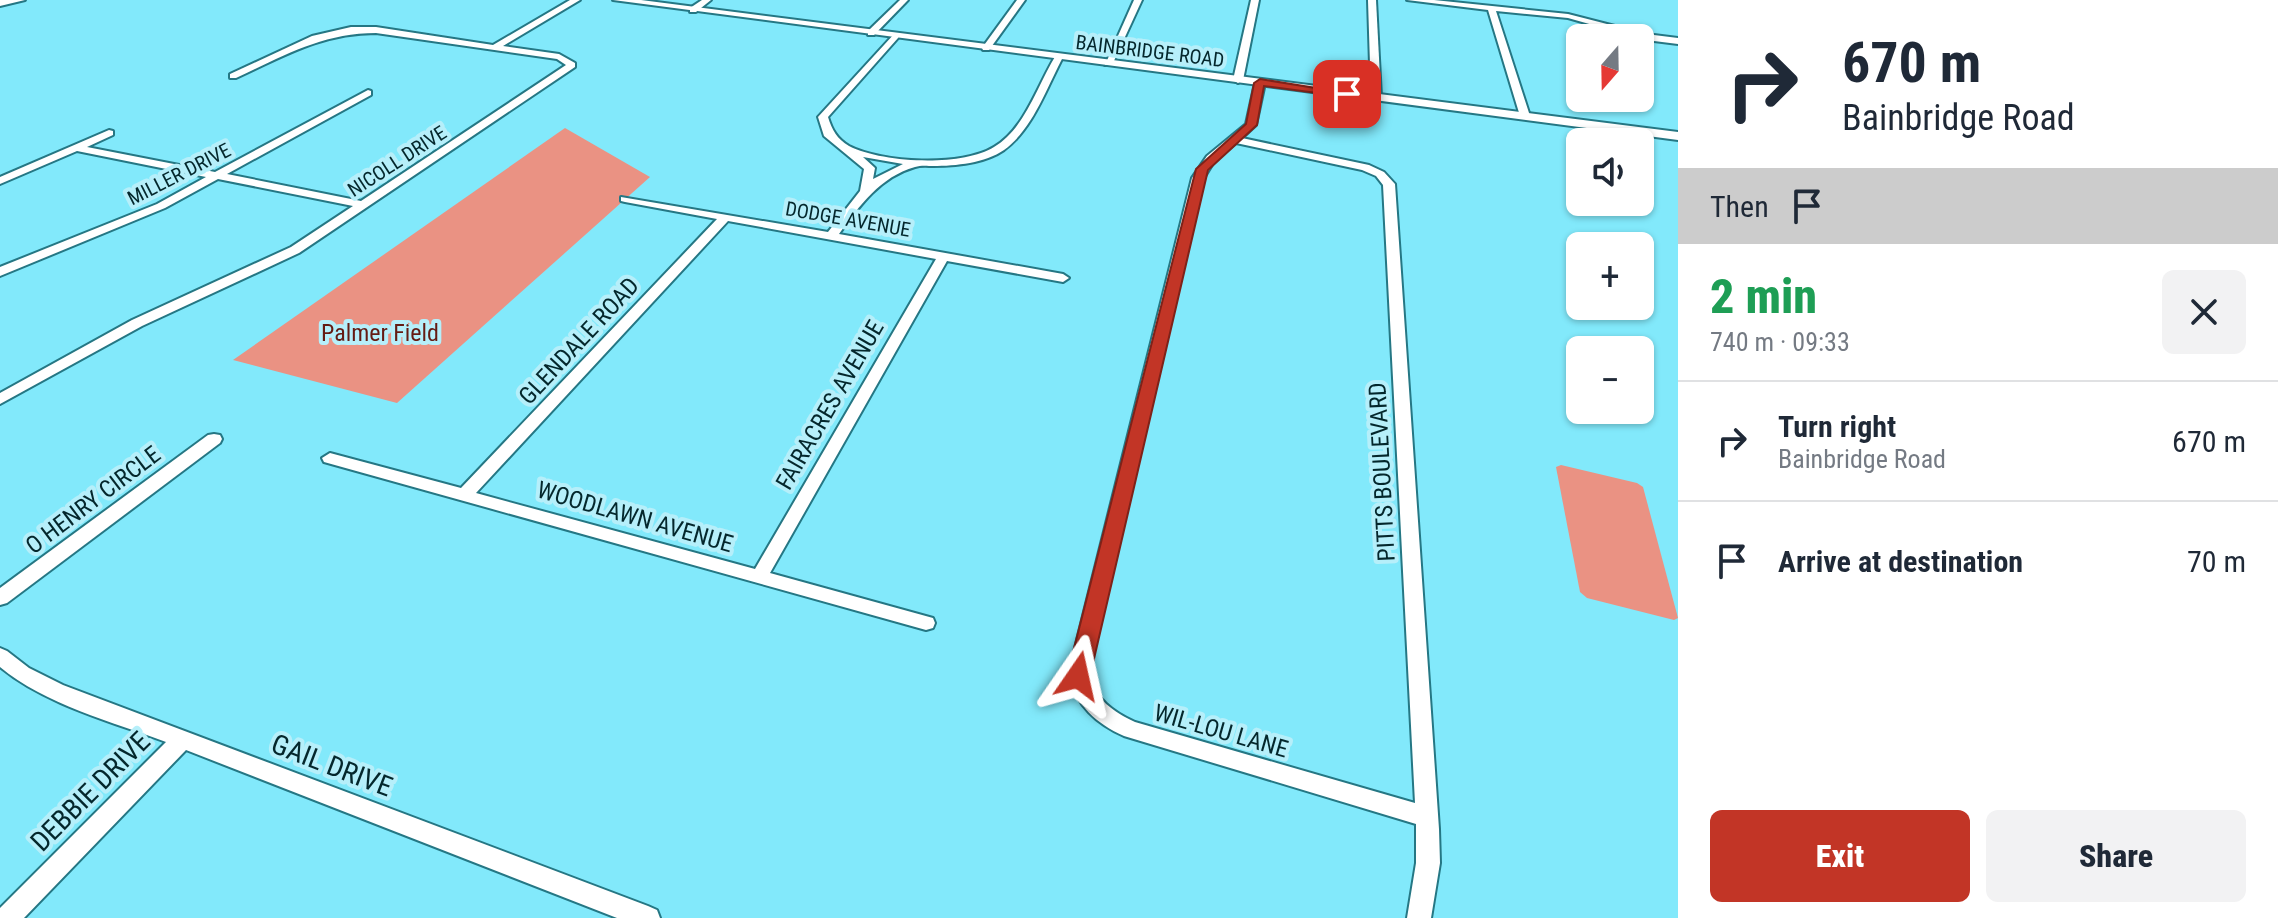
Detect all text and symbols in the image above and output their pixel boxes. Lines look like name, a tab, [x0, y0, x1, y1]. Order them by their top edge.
north arrow	[1566, 24, 1654, 112]
map controls	[1566, 24, 1654, 424]
street label: BAINBRIDGE ROAD	[1074, 30, 1226, 72]
text: 670 m	[1842, 30, 1981, 96]
icon: right	[1710, 32, 1814, 136]
pin	[1313, 60, 1381, 128]
icon: arrive	[1325, 72, 1369, 116]
text: Bainbridge Road	[1842, 97, 2075, 139]
street label: NICOLL DRIVE	[343, 120, 451, 202]
button: sound	[1566, 128, 1654, 216]
street label: MILLER DRIVE	[123, 138, 235, 210]
icon: arrive	[1785, 184, 1829, 228]
text: Then	[1710, 189, 1769, 224]
street label: DODGE AVENUE	[784, 196, 912, 242]
button: +	[1566, 232, 1654, 320]
text: 2 min	[1710, 268, 1817, 325]
button: close	[2162, 270, 2246, 354]
street label: GLENDALE ROAD	[513, 272, 645, 410]
street label: FAIRACRES AVENUE	[770, 315, 890, 495]
park label: Palmer Field	[321, 319, 439, 347]
text: 740 m · 09:33	[1710, 327, 1850, 357]
button: −	[1566, 336, 1654, 424]
street label: PITTS BOULEVARD	[1363, 382, 1401, 562]
text: Turn right	[1778, 409, 1896, 444]
icon: right	[1710, 419, 1754, 463]
text: 670 m	[2172, 424, 2246, 459]
street label: O HENRY CIRCLE	[20, 440, 166, 560]
text: Bainbridge Road	[1778, 444, 1946, 474]
street label: WOODLAWN AVENUE	[534, 476, 736, 558]
icon: arrive	[1710, 539, 1754, 583]
text: Arrive at destination	[1778, 544, 2023, 579]
text: 70 m	[2187, 544, 2246, 579]
position arrow	[1036, 634, 1120, 718]
street label: WIL-LOU LANE	[1151, 699, 1291, 763]
street label: DEBBIE DRIVE	[24, 725, 157, 858]
street label: GAIL DRIVE	[267, 727, 397, 804]
button: Exit	[1710, 810, 1970, 902]
button: Share	[1986, 810, 2246, 902]

